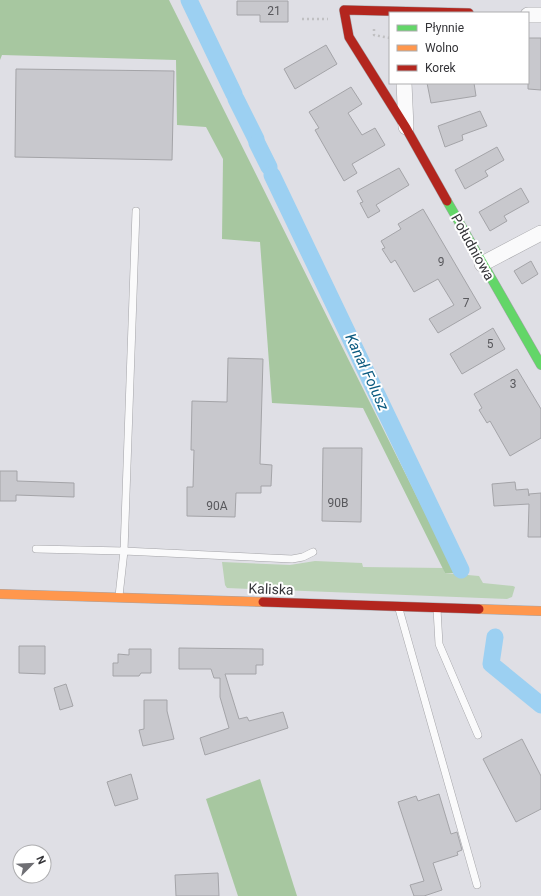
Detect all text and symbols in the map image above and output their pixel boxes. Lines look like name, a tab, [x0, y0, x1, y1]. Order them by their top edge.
house number: 21	[267, 4, 281, 18]
legend	[389, 12, 529, 84]
text: Płynnie	[425, 21, 464, 35]
text: Wolno	[425, 41, 459, 55]
text: Korek	[425, 61, 457, 75]
street label: Południowa	[448, 211, 498, 283]
house number: 9	[438, 255, 444, 269]
house number: 7	[463, 296, 470, 310]
water label: Kanał Folusz	[341, 331, 393, 414]
house number: 5	[487, 337, 494, 351]
house number: 3	[510, 377, 516, 391]
house number: 90B	[328, 496, 348, 510]
house number: 90A	[206, 499, 228, 513]
street label: Kaliska	[248, 580, 294, 598]
north arrow	[12, 844, 52, 884]
text: N	[33, 854, 48, 867]

